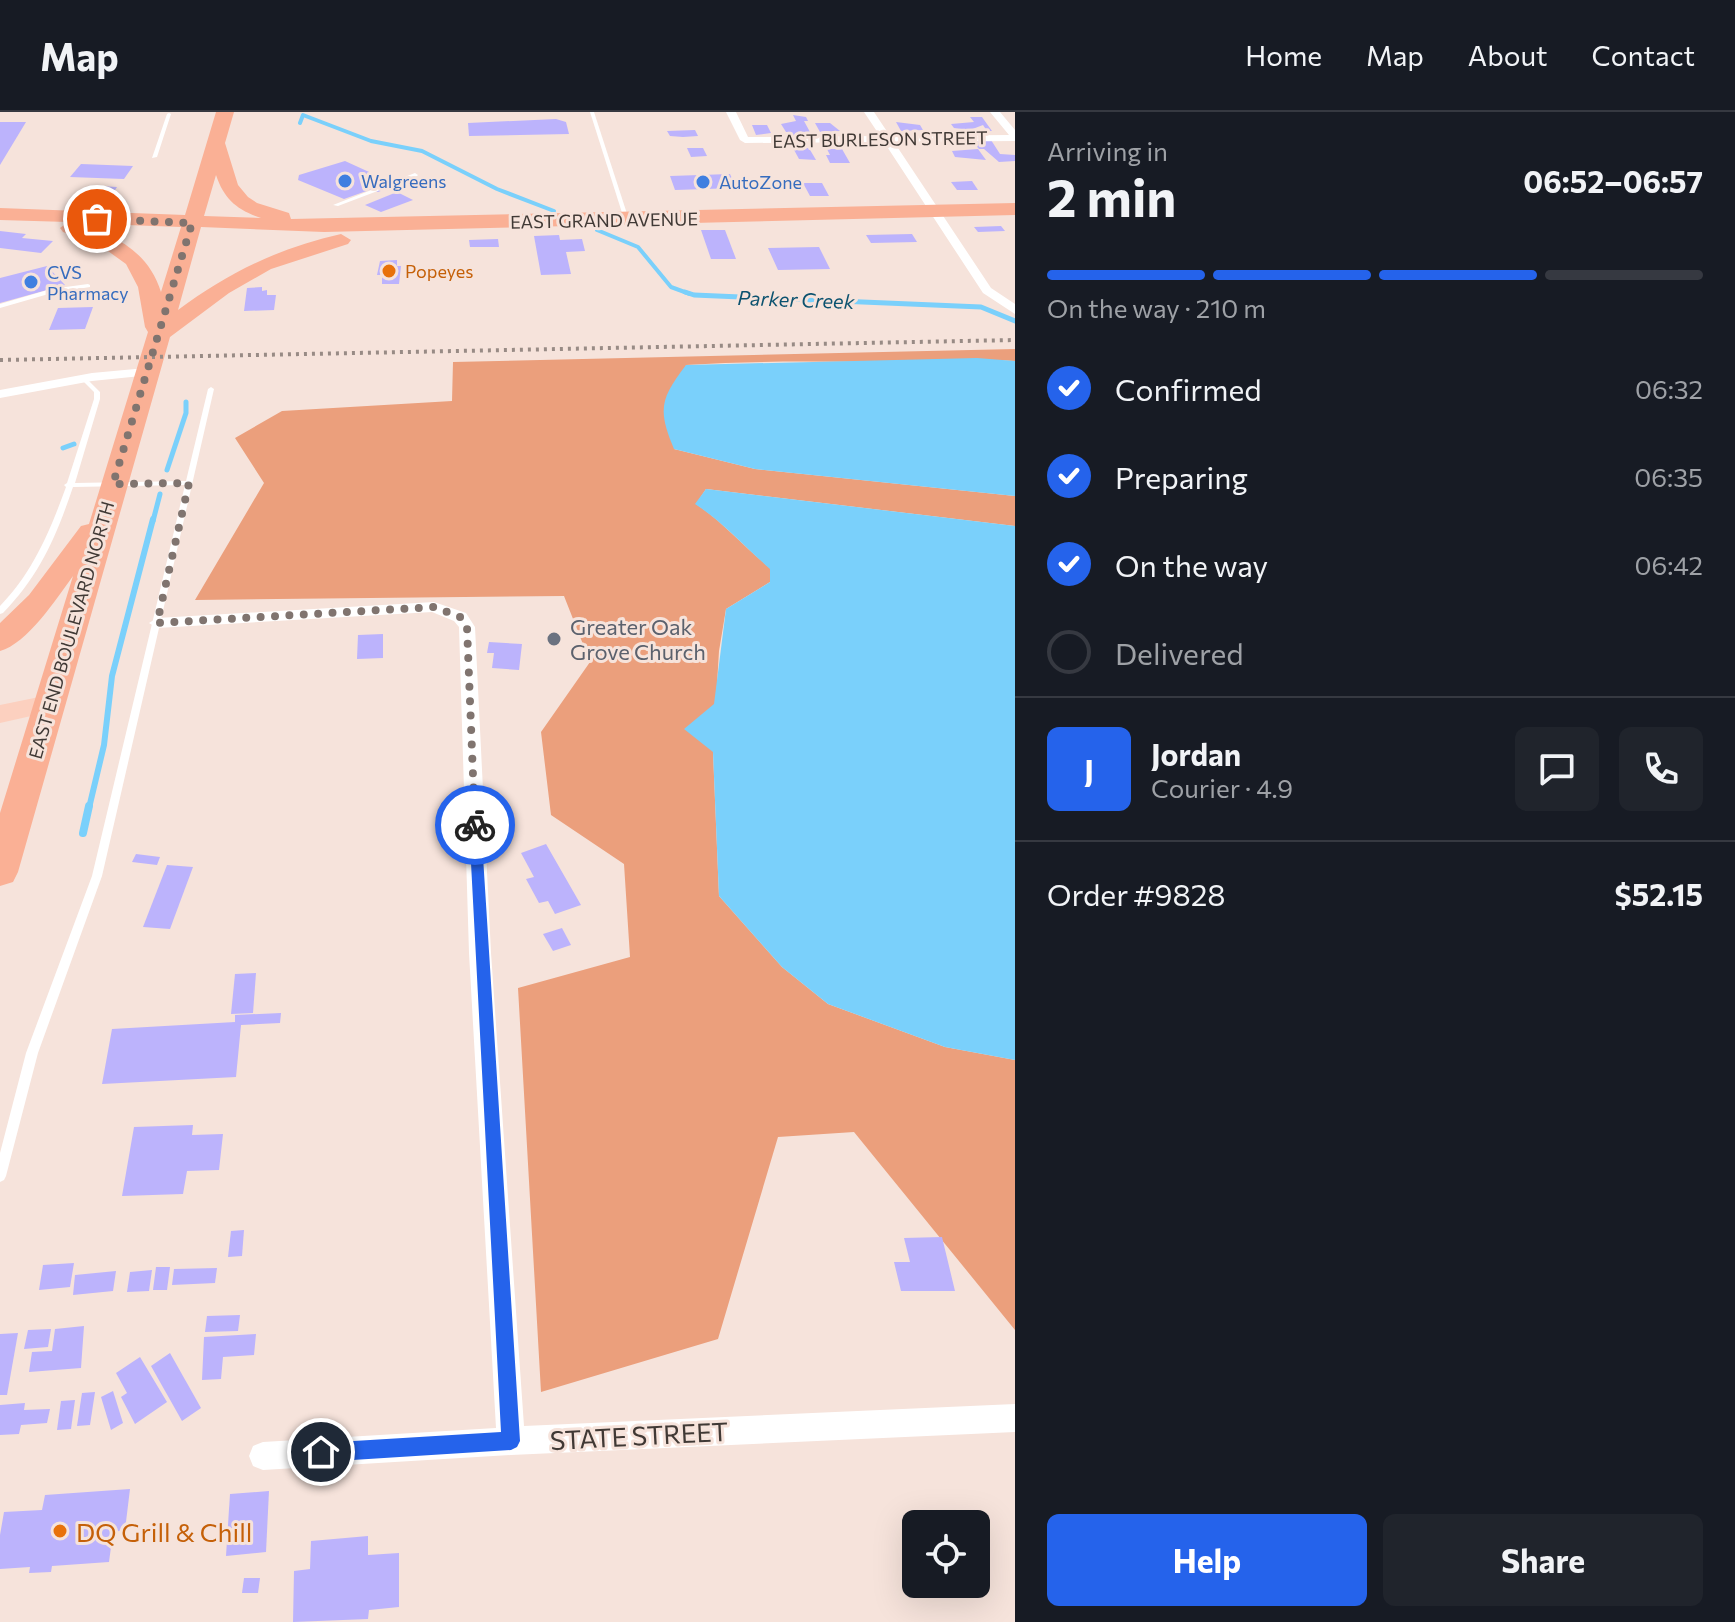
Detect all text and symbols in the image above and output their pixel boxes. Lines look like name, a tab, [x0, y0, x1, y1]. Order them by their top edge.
text: Map	[40, 32, 119, 79]
text: Home	[1245, 38, 1322, 72]
text: Map	[1366, 38, 1424, 72]
text: About	[1468, 38, 1548, 72]
text: Contact	[1592, 38, 1695, 72]
street label: EAST BURLESON STREET	[772, 126, 988, 152]
text: Arriving in	[1047, 135, 1168, 166]
text: 06:52–06:57	[1523, 162, 1703, 199]
text: 2 min	[1047, 164, 1176, 228]
place label: Walgreens	[361, 170, 447, 192]
place label: AutoZone	[719, 171, 802, 193]
marker: Walgreens	[336, 172, 354, 190]
marker: AutoZone	[694, 173, 712, 191]
pin	[63, 185, 131, 253]
icon: bag	[75, 197, 119, 241]
street label: EAST GRAND AVENUE	[510, 207, 698, 233]
place label: Popeyes	[405, 260, 473, 282]
place label: CVS Pharmacy	[47, 261, 129, 304]
marker: Popeyes	[380, 262, 398, 280]
marker: CVS Pharmacy	[22, 273, 40, 291]
water label: Parker Creek	[737, 285, 856, 313]
text: On the way · 210 m	[1047, 292, 1266, 323]
icon: check	[1047, 366, 1091, 410]
text: Confirmed	[1115, 370, 1262, 407]
text: 06:32	[1635, 373, 1703, 404]
icon: check	[1047, 454, 1091, 498]
text: Preparing	[1115, 458, 1248, 495]
text: 06:35	[1634, 461, 1703, 492]
street label: EAST END BOULEVARD NORTH	[24, 499, 118, 761]
icon: check	[1047, 542, 1091, 586]
text: On the way	[1115, 546, 1268, 583]
text: 06:42	[1634, 549, 1703, 580]
place label: Greater Oak Grove Church	[570, 613, 706, 665]
marker: Greater Oak Grove Church	[545, 630, 563, 648]
text: Delivered	[1115, 634, 1244, 671]
button: chat	[1515, 727, 1599, 811]
button: phone	[1619, 727, 1703, 811]
text: Jordan	[1151, 735, 1241, 772]
text: J	[1084, 751, 1094, 788]
text: Courier · 4.9	[1151, 772, 1293, 803]
courier	[435, 785, 515, 865]
icon: bike	[453, 803, 497, 847]
text: Order #9828	[1047, 875, 1225, 912]
text: $52.15	[1614, 875, 1703, 912]
street label: STATE STREET	[549, 1415, 729, 1455]
pin	[287, 1418, 355, 1486]
icon: home	[299, 1430, 343, 1474]
map controls	[902, 1510, 990, 1598]
button: locate	[902, 1510, 990, 1598]
button: Help	[1047, 1514, 1367, 1606]
button: Share	[1383, 1514, 1703, 1606]
place label: DQ Grill & Chill	[76, 1516, 252, 1547]
marker: DQ Grill & Chill	[51, 1522, 69, 1540]

